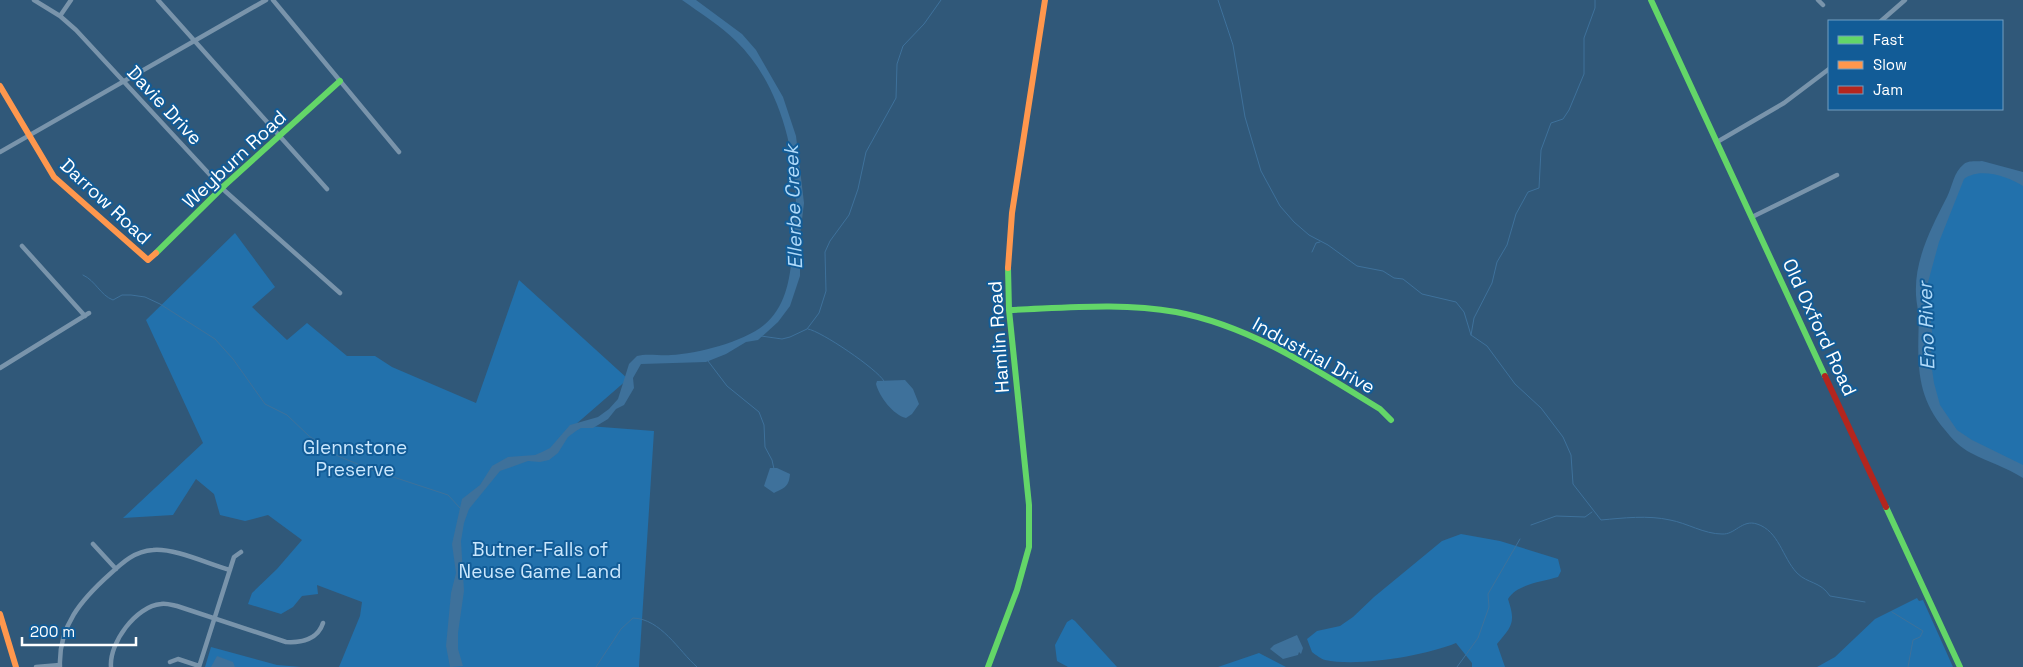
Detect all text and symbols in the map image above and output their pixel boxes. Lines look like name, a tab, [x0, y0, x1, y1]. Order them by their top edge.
legend	[1828, 20, 2003, 110]
text: Fast	[1873, 30, 1904, 49]
text: Slow	[1873, 55, 1907, 74]
street label: Davie Drive	[122, 60, 208, 150]
text: Jam	[1873, 80, 1903, 99]
street label: Weyburn Road	[177, 105, 292, 214]
water label: Ellerbe Creek	[778, 142, 808, 270]
street label: Darrow Road	[55, 153, 157, 250]
street label: Old Oxford Road	[1777, 255, 1862, 400]
water label: Eno River	[1911, 279, 1941, 371]
street label: Hamlin Road	[982, 280, 1015, 394]
street label: Industrial Drive	[1248, 311, 1380, 399]
park label: Glennstone Preserve	[303, 435, 407, 482]
park label: Butner-Falls of Neuse Game Land	[459, 537, 621, 584]
scale bar	[22, 614, 136, 646]
text: 200 m	[30, 622, 75, 641]

